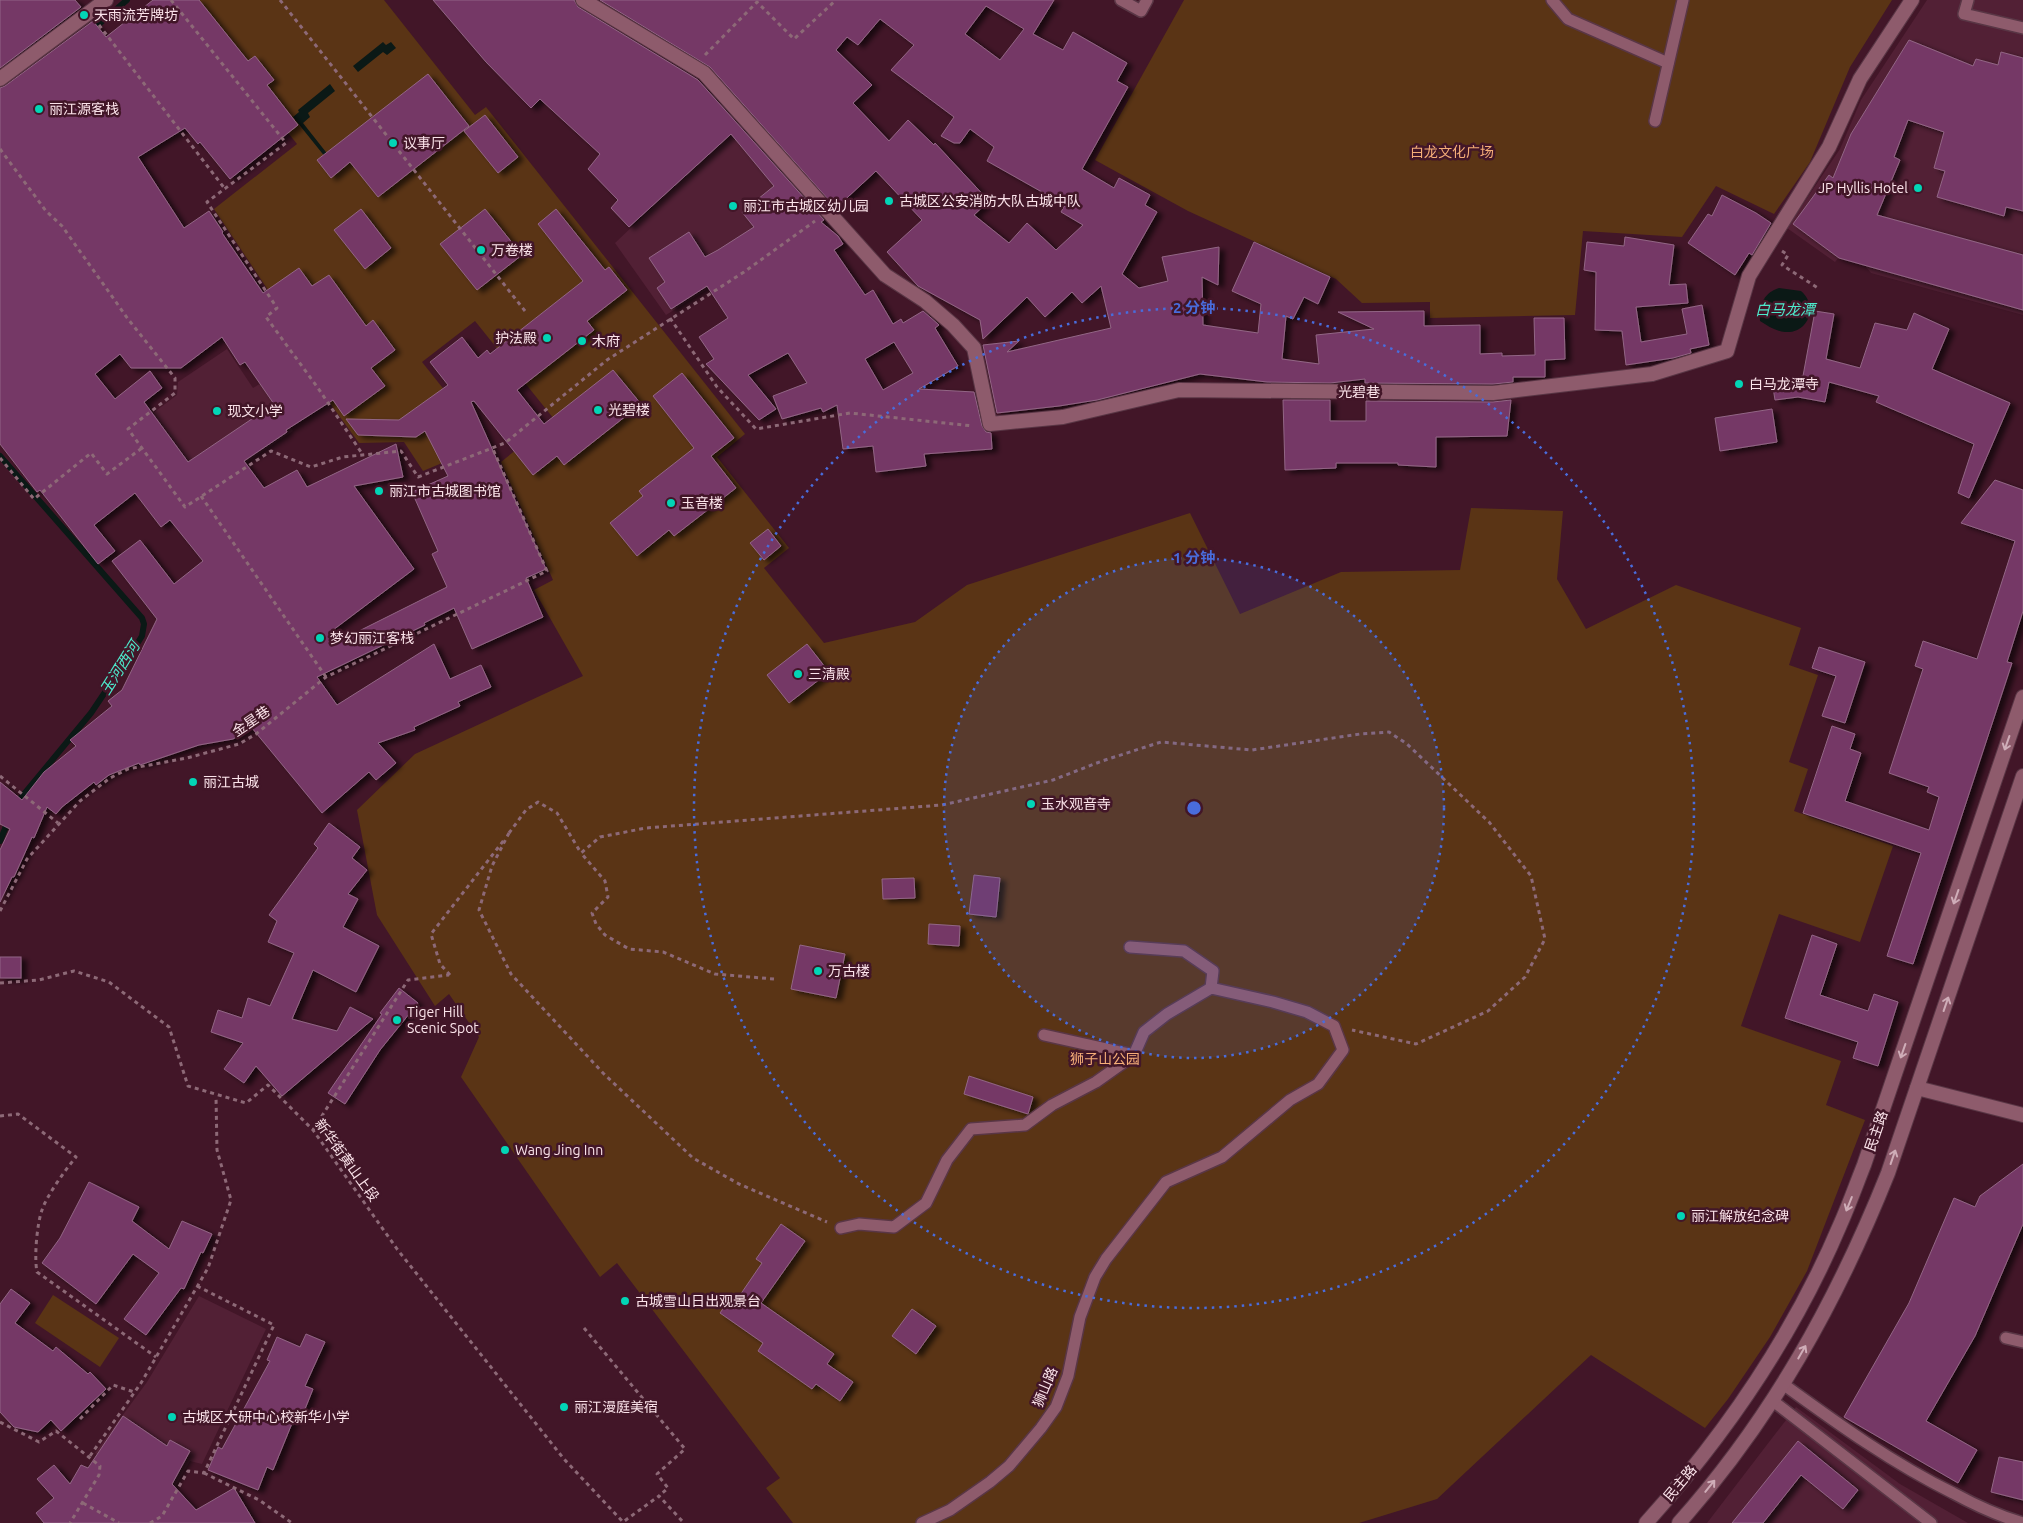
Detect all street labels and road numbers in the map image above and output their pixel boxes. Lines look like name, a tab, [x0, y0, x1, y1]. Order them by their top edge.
street label: 光碧巷	[1338, 384, 1380, 400]
street label: 金星巷	[229, 703, 273, 739]
street label: 民主路	[1862, 1109, 1890, 1153]
street label: 新华街黄山上段	[312, 1116, 382, 1204]
street label: 狮山路	[1029, 1365, 1061, 1409]
street label: 民主路	[1660, 1462, 1700, 1504]

